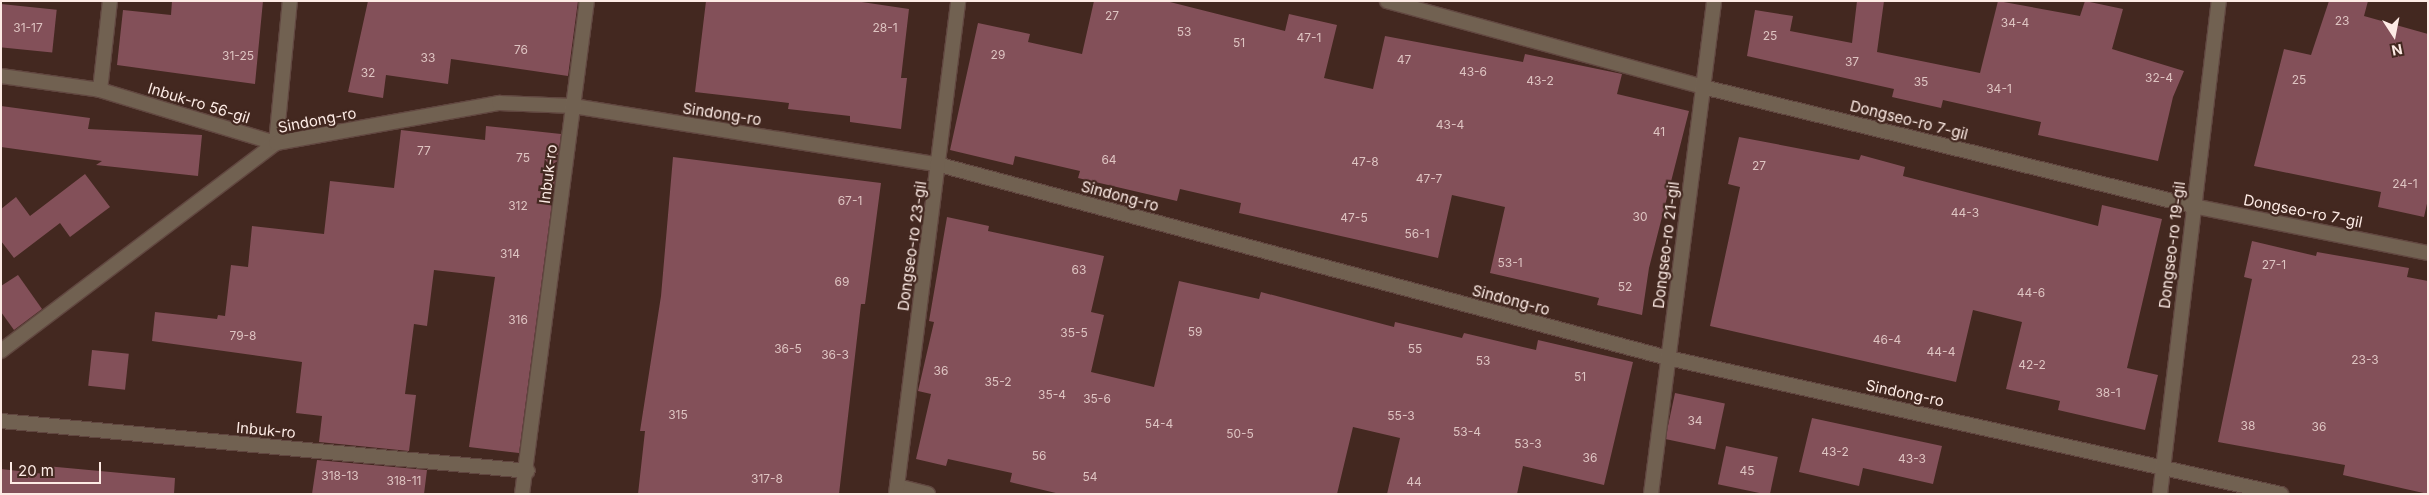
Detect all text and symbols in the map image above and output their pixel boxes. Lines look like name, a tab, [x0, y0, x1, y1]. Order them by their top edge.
house number: 27	[1105, 9, 1119, 23]
north arrow	[2369, 10, 2419, 60]
house number: 23	[2335, 14, 2349, 28]
house number: 34-4	[2001, 16, 2029, 30]
house number: 31-17	[13, 21, 43, 35]
house number: 28-1	[872, 21, 898, 35]
house number: 53	[1177, 25, 1191, 39]
house number: 25	[1763, 29, 1777, 43]
house number: 47-1	[1297, 31, 1321, 45]
house number: 51	[1233, 36, 1245, 50]
text: N	[2390, 41, 2404, 60]
house number: 76	[514, 43, 528, 57]
house number: 29	[991, 48, 1005, 62]
house number: 31-25	[222, 49, 254, 63]
house number: 33	[421, 51, 435, 65]
house number: 47	[1397, 53, 1411, 67]
house number: 37	[1845, 55, 1859, 69]
house number: 43-6	[1459, 65, 1487, 79]
house number: 32	[361, 66, 375, 80]
house number: 32-4	[2145, 71, 2173, 85]
house number: 25	[2292, 73, 2306, 87]
house number: 43-2	[1526, 74, 1554, 88]
house number: 35	[1914, 75, 1928, 89]
street label: Inbuk-ro 56-gil	[146, 79, 252, 127]
house number: 34-1	[1986, 82, 2012, 96]
street label: Dongseo-ro 7-gil	[1848, 97, 1970, 143]
street label: Sindong-ro	[681, 99, 763, 129]
street label: Sindong-ro	[276, 104, 358, 136]
house number: 43-4	[1436, 118, 1464, 132]
house number: 41	[1653, 125, 1665, 139]
street label: Inbuk-ro	[535, 143, 561, 205]
house number: 77	[417, 144, 431, 158]
house number: 75	[516, 151, 530, 165]
house number: 64	[1101, 153, 1117, 167]
house number: 47-8	[1351, 155, 1379, 169]
house number: 27	[1752, 159, 1766, 173]
house number: 47-7	[1416, 172, 1442, 186]
street label: Sindong-ro	[1079, 177, 1161, 215]
house number: 24-1	[2392, 177, 2418, 191]
street label: Dongseo-ro 23-gil	[894, 180, 930, 312]
street label: Dongseo-ro 19-gil	[2155, 180, 2189, 310]
street label: Dongseo-ro 21-gil	[1649, 181, 1683, 309]
street label: Dongseo-ro 7-gil	[2242, 191, 2364, 231]
house number: 67-1	[838, 194, 862, 208]
house number: 312	[508, 199, 528, 213]
house number: 44-3	[1951, 206, 1979, 220]
house number: 30	[1633, 210, 1647, 224]
house number: 47-5	[1340, 211, 1368, 225]
house number: 56-1	[1404, 227, 1430, 241]
house number: 314	[500, 247, 520, 261]
house number: 53-1	[1497, 256, 1523, 270]
house number: 27-1	[2262, 258, 2286, 272]
house number: 63	[1072, 263, 1086, 277]
house number: 69	[835, 275, 849, 289]
house number: 52	[1618, 280, 1632, 294]
street label: Sindong-ro	[1470, 281, 1552, 319]
house number: 44-6	[2017, 286, 2045, 300]
house number: 316	[508, 313, 528, 327]
house number: 59	[1188, 325, 1202, 339]
house number: 35-5	[1060, 326, 1088, 340]
house number: 79-8	[229, 329, 257, 343]
house number: 46-4	[1873, 333, 1901, 347]
house number: 36-5	[774, 342, 802, 356]
house number: 55	[1408, 342, 1422, 356]
house number: 44-4	[1927, 345, 1955, 359]
house number: 36-3	[821, 348, 849, 362]
house number: 23-3	[2351, 353, 2379, 367]
house number: 53	[1476, 354, 1490, 368]
house number: 42-2	[2018, 358, 2046, 372]
house number: 36	[934, 364, 948, 378]
house number: 51	[1574, 370, 1586, 384]
house number: 35-2	[984, 375, 1012, 389]
street label: Sindong-ro	[1864, 376, 1946, 410]
house number: 38-1	[2095, 386, 2121, 400]
house number: 35-4	[1038, 388, 1066, 402]
house number: 35-6	[1083, 392, 1111, 406]
house number: 315	[668, 408, 688, 422]
house number: 55-3	[1387, 409, 1415, 423]
house number: 34	[1687, 414, 1703, 428]
house number: 54-4	[1145, 417, 1173, 431]
street label: Inbuk-ro	[235, 418, 297, 442]
house number: 38	[2241, 419, 2255, 433]
house number: 36	[2312, 420, 2326, 434]
house number: 53-4	[1453, 425, 1481, 439]
house number: 50-5	[1226, 427, 1254, 441]
house number: 53-3	[1514, 437, 1542, 451]
house number: 43-2	[1821, 445, 1849, 459]
house number: 56	[1032, 449, 1046, 463]
house number: 36	[1583, 451, 1597, 465]
scale bar	[12, 452, 104, 484]
house number: 43-3	[1898, 452, 1926, 466]
text: 20 m	[18, 461, 54, 480]
house number: 45	[1739, 464, 1755, 478]
house number: 318-13	[321, 469, 359, 483]
house number: 54	[1082, 470, 1098, 484]
house number: 317-8	[751, 472, 783, 486]
house number: 318-11	[387, 474, 421, 488]
house number: 44	[1406, 475, 1422, 489]

